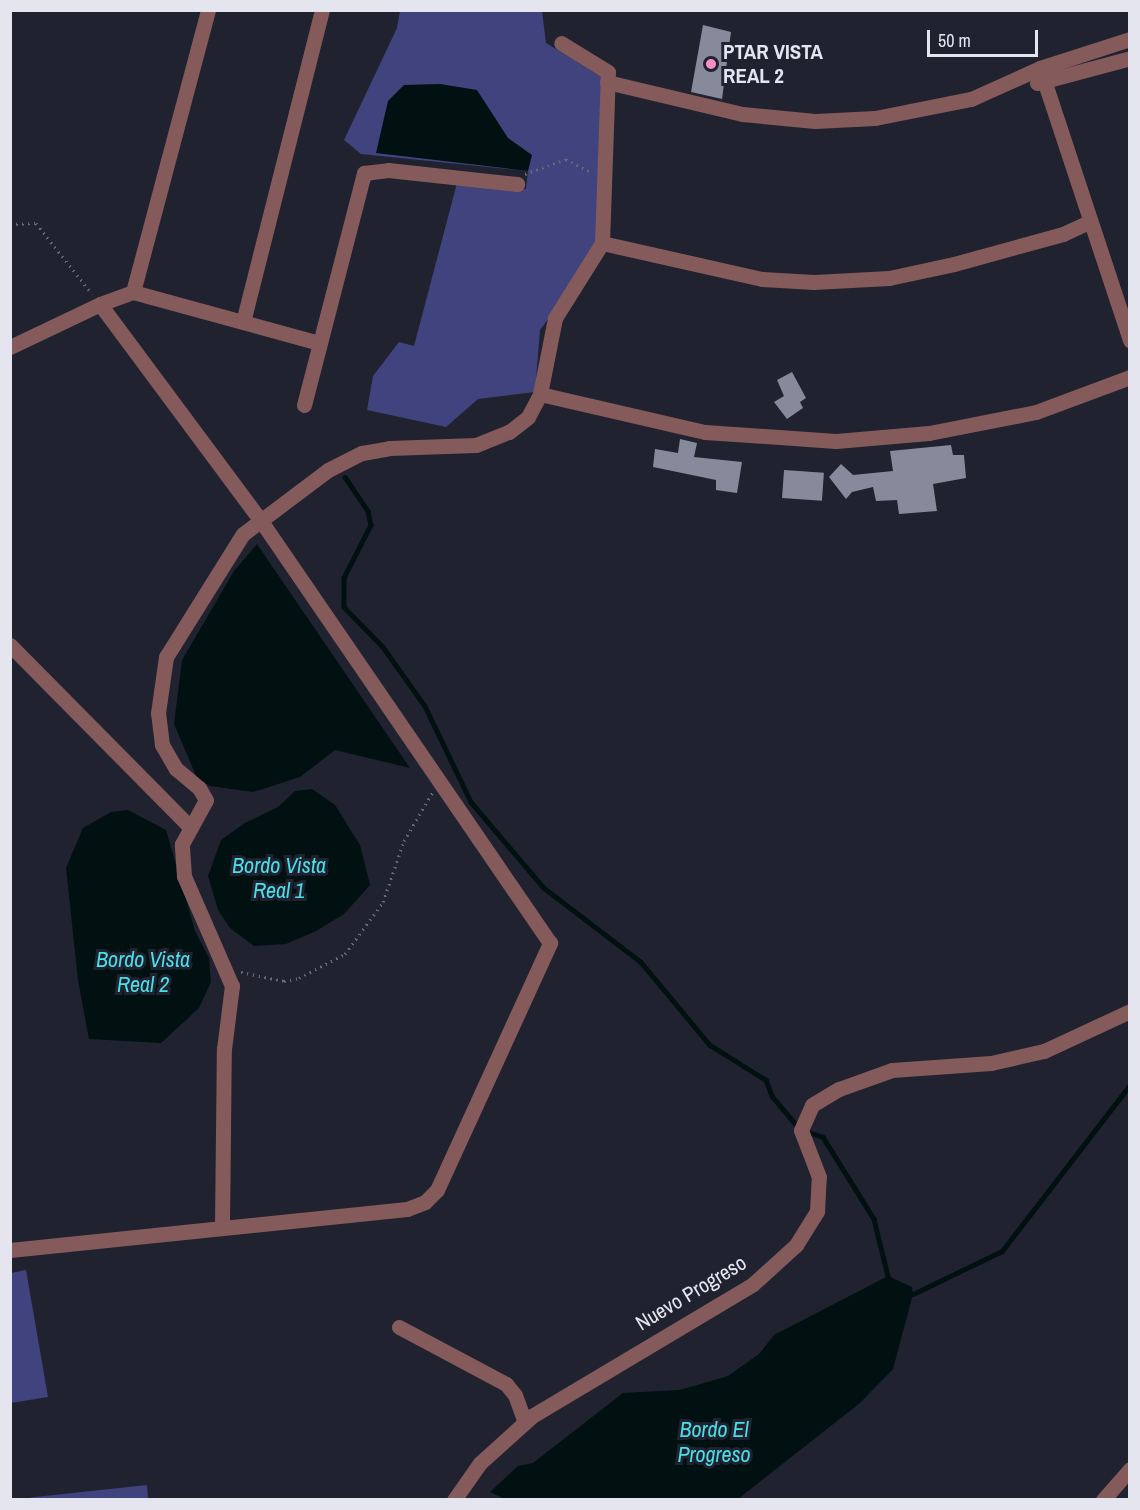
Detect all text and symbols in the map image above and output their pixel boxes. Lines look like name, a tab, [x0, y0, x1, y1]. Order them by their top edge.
scale bar	[930, 18, 1041, 56]
text: 50 m	[938, 28, 971, 53]
place label: PTAR VISTA REAL 2	[723, 39, 823, 89]
marker: PTAR VISTA REAL 2	[704, 57, 718, 71]
water label: Bordo Vista Real 1	[232, 852, 326, 903]
water label: Bordo Vista Real 2	[96, 946, 190, 998]
street label: Nuevo Progreso	[631, 1250, 751, 1336]
water label: Bordo El Progreso	[677, 1416, 751, 1468]

